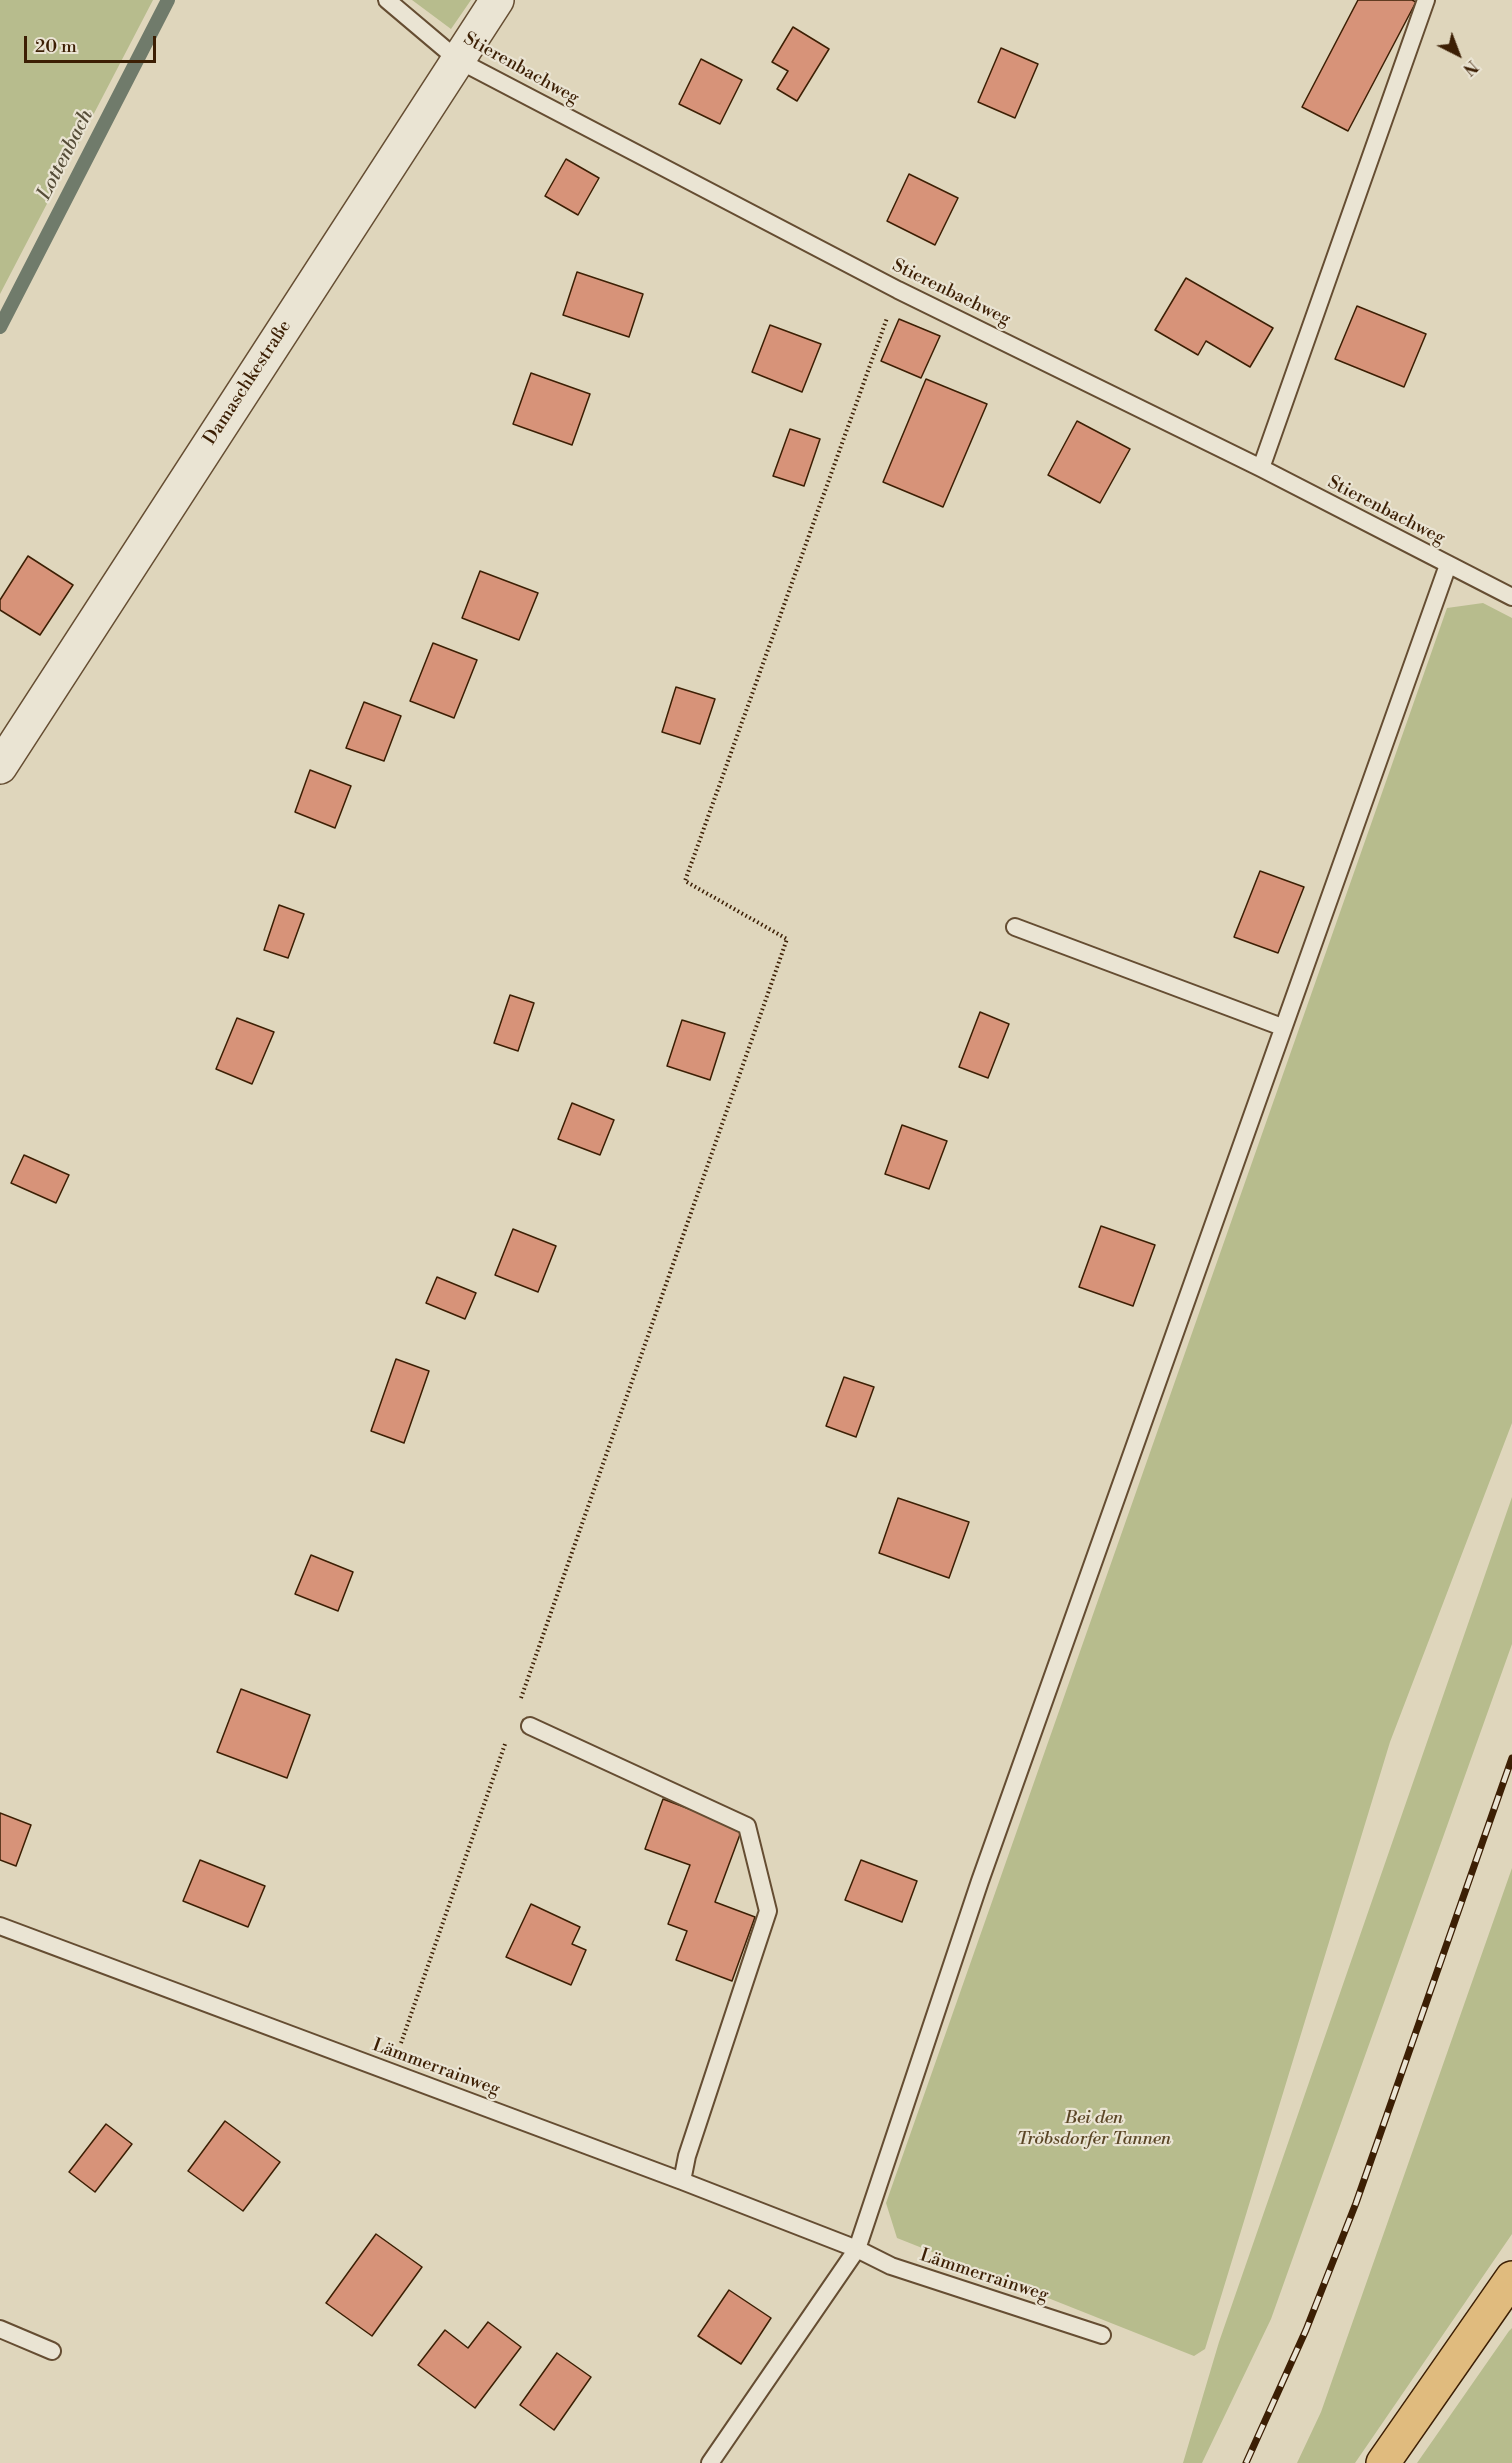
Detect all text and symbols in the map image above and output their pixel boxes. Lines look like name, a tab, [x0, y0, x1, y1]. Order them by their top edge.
scale bar	[27, 24, 159, 62]
north arrow	[1428, 24, 1488, 84]
street label: Stierenbachweg	[459, 28, 583, 110]
text: 20 m	[35, 35, 77, 58]
text: N	[1459, 56, 1481, 79]
water label: Lottenbach	[33, 106, 99, 204]
street label: Stierenbachweg	[888, 255, 1014, 331]
street label: Damaschkestraße	[200, 317, 296, 449]
street label: Stierenbachweg	[1324, 472, 1448, 550]
street label: Lämmerrainweg	[369, 2035, 503, 2101]
park label: Bei den Tröbsdorfer Tannen	[1017, 2108, 1171, 2150]
street label: Lämmerrainweg	[917, 2245, 1051, 2307]

